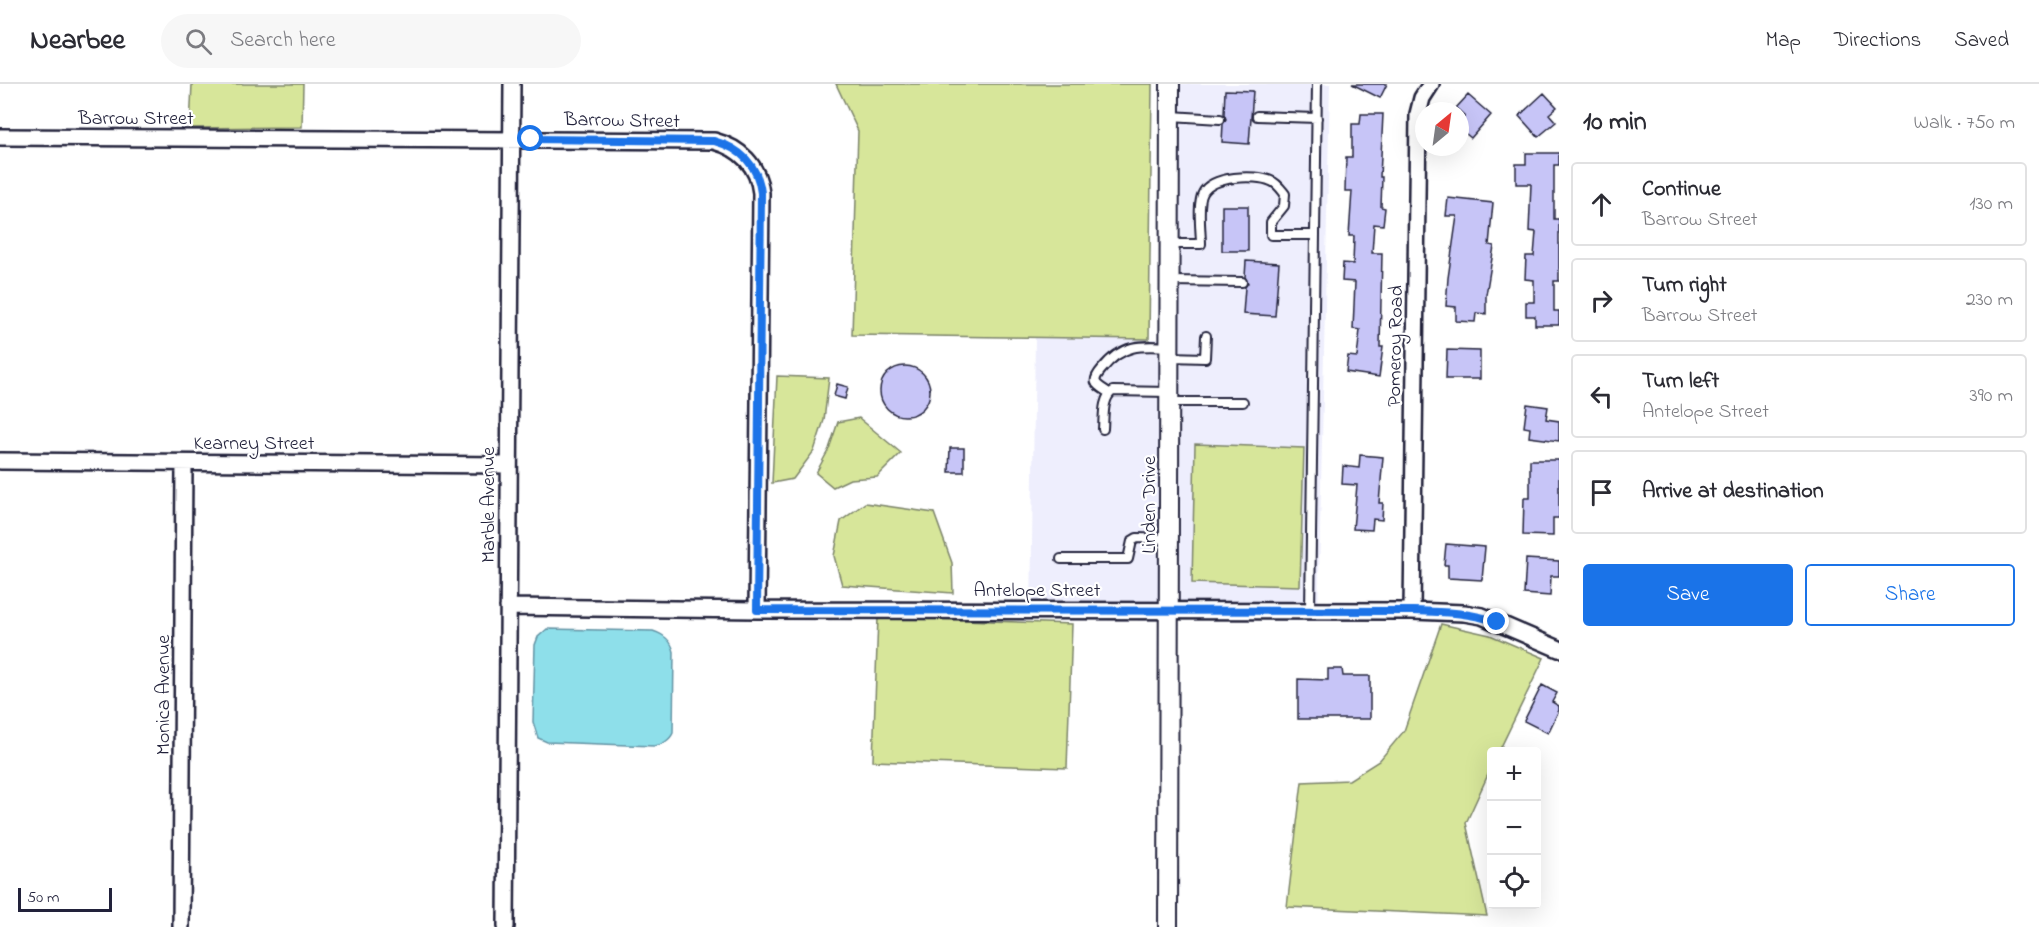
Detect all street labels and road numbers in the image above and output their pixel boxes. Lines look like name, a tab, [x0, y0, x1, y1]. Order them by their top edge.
street label: Barrow Street	[77, 105, 194, 134]
street label: Barrow Street	[563, 106, 680, 137]
street label: Pomeroy Road	[1381, 285, 1412, 407]
street label: Kearney Street	[194, 430, 315, 459]
street label: Marble Avenue	[475, 447, 504, 563]
street label: Linden Drive	[1136, 456, 1165, 554]
street label: Antelope Street	[974, 577, 1101, 606]
street label: Monica Avenue	[150, 635, 179, 755]

